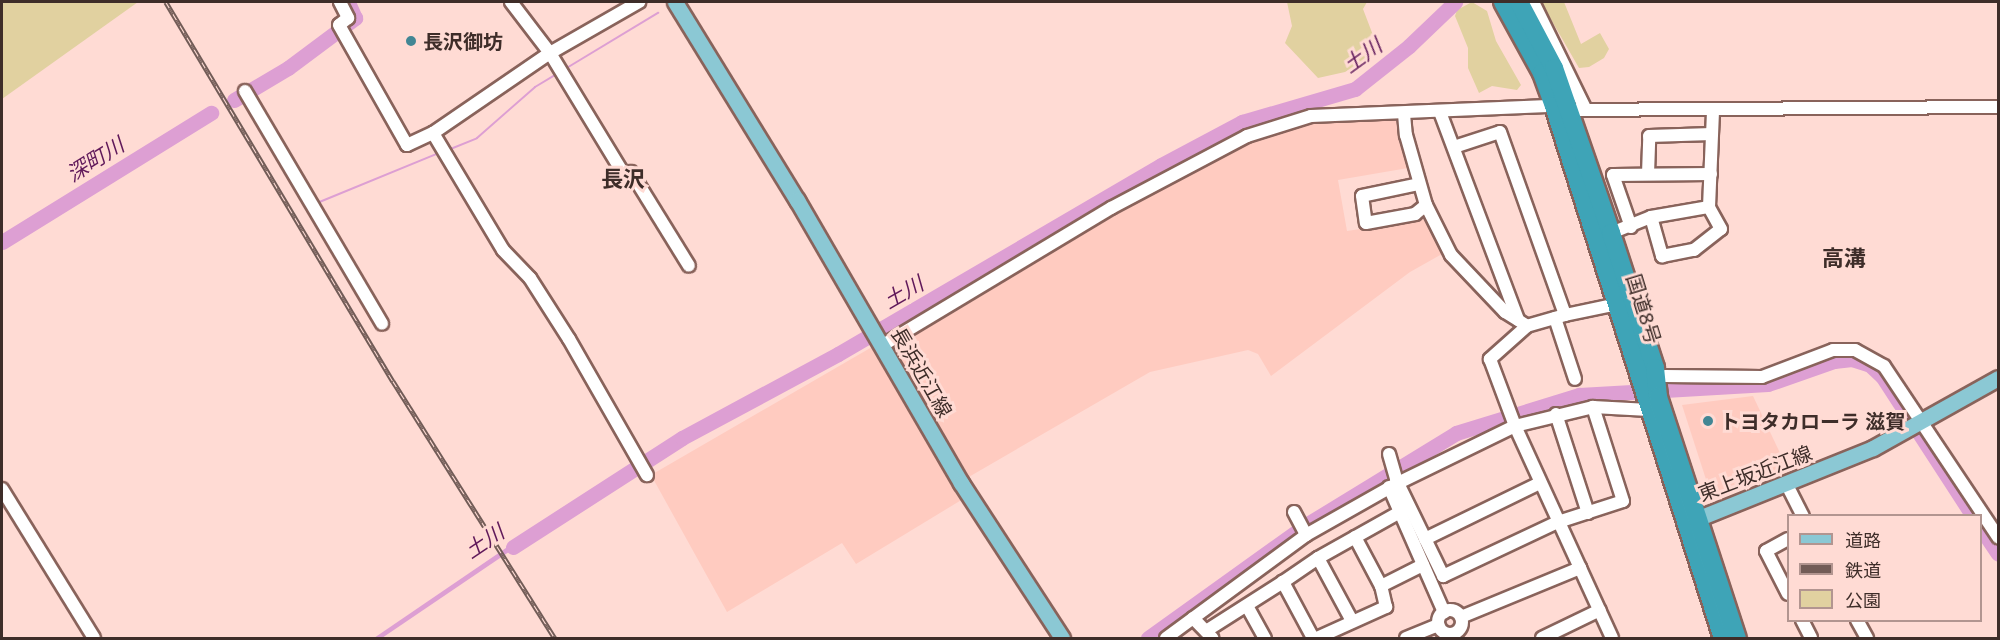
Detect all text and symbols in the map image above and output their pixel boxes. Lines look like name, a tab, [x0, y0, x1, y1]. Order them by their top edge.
place label: 長沢御坊	[423, 29, 503, 53]
water label: 土川	[1338, 32, 1386, 78]
marker: 長沢御坊	[404, 34, 418, 48]
water label: 深町川	[62, 132, 128, 186]
district label: 長沢	[601, 166, 645, 192]
district label: 高溝	[1822, 245, 1866, 271]
water label: 土川	[879, 271, 927, 313]
street label: 国道8号	[1622, 271, 1666, 347]
street label: 長浜近江線	[887, 323, 957, 421]
place label: トヨタカローラ 滋賀	[1720, 409, 1905, 433]
marker: トヨタカローラ 滋賀	[1701, 414, 1715, 428]
street label: 東上坂近江線	[1695, 440, 1815, 506]
legend	[1787, 514, 1982, 622]
water label: 土川	[460, 519, 508, 563]
text: 道路	[1845, 528, 1881, 552]
text: 鉄道	[1845, 558, 1881, 582]
text: 公園	[1845, 588, 1881, 612]

